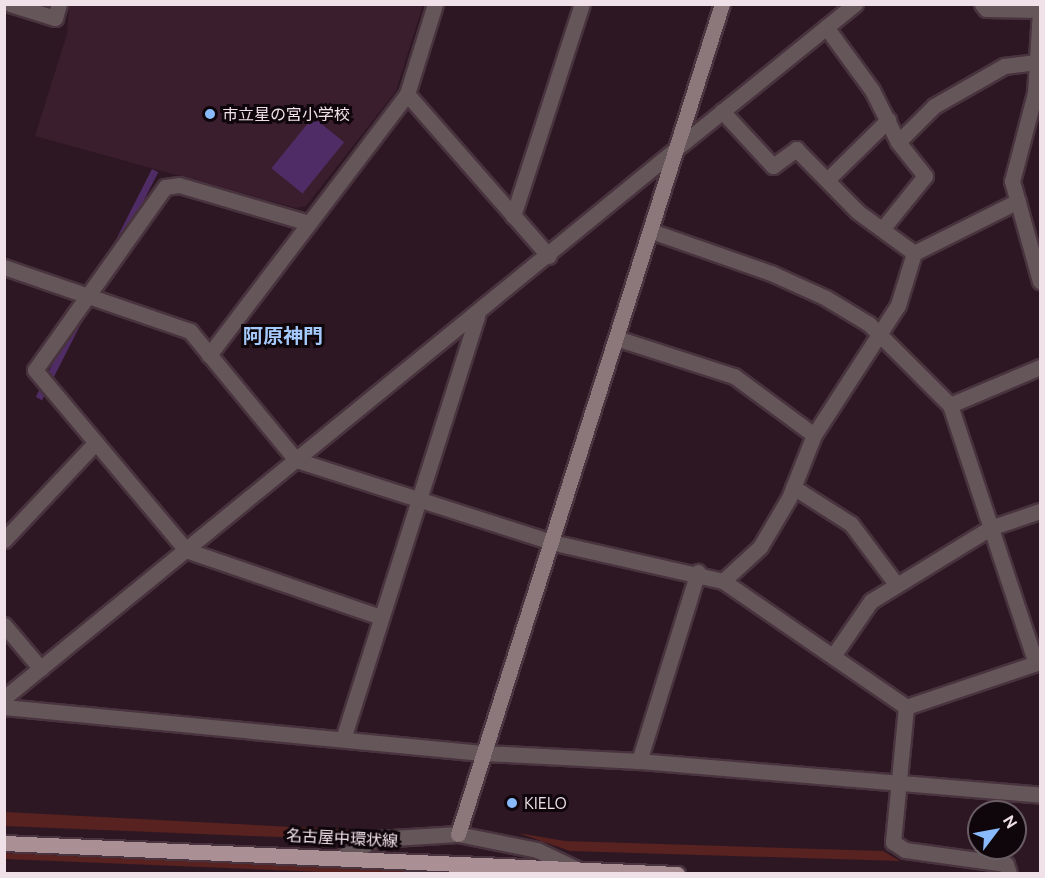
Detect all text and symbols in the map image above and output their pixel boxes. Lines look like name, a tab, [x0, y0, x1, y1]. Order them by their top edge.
place label: 市立星の宮小学校	[222, 104, 350, 124]
marker: 市立星の宮小学校	[203, 107, 217, 121]
district label: 阿原神門	[243, 323, 323, 347]
place label: KIELO	[524, 793, 567, 813]
marker: KIELO	[505, 796, 519, 810]
north arrow	[967, 800, 1027, 860]
text: N	[1000, 812, 1021, 831]
street label: 名古屋中環状線	[286, 825, 398, 851]

